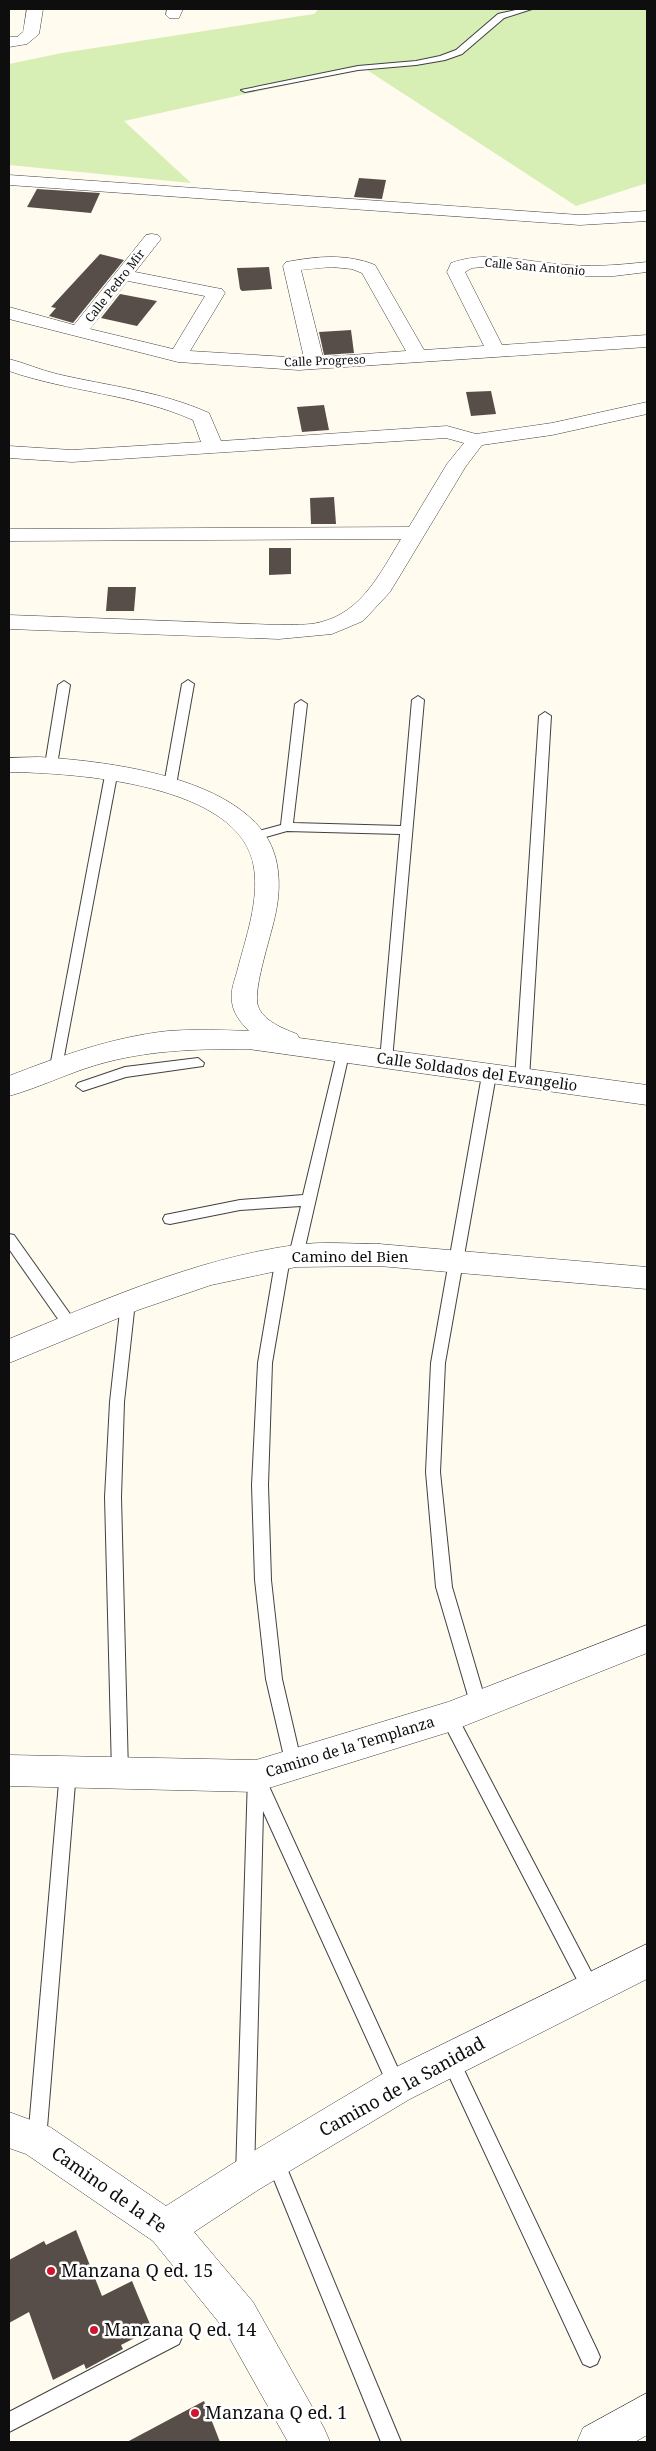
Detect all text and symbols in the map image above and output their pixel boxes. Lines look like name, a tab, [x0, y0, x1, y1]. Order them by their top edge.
street label: Calle Pedro Mir	[81, 245, 149, 326]
street label: Calle San Antonio	[484, 254, 586, 279]
street label: Calle Progreso	[284, 351, 366, 370]
street label: Calle Soldados del Evangelio	[375, 1047, 579, 1095]
street label: Camino del Bien	[292, 1246, 409, 1266]
street label: Camino de la Templanza	[263, 1711, 437, 1781]
street label: Camino de la Sanidad	[314, 2031, 489, 2142]
street label: Camino de la Fe	[47, 2140, 172, 2238]
place label: Manzana Q ed. 15	[61, 2258, 213, 2282]
marker: Manzana Q ed. 15	[45, 2265, 57, 2277]
place label: Manzana Q ed. 14	[104, 2317, 256, 2341]
marker: Manzana Q ed. 14	[88, 2324, 100, 2336]
place label: Manzana Q ed. 1	[205, 2400, 347, 2424]
marker: Manzana Q ed. 1	[189, 2407, 201, 2419]

